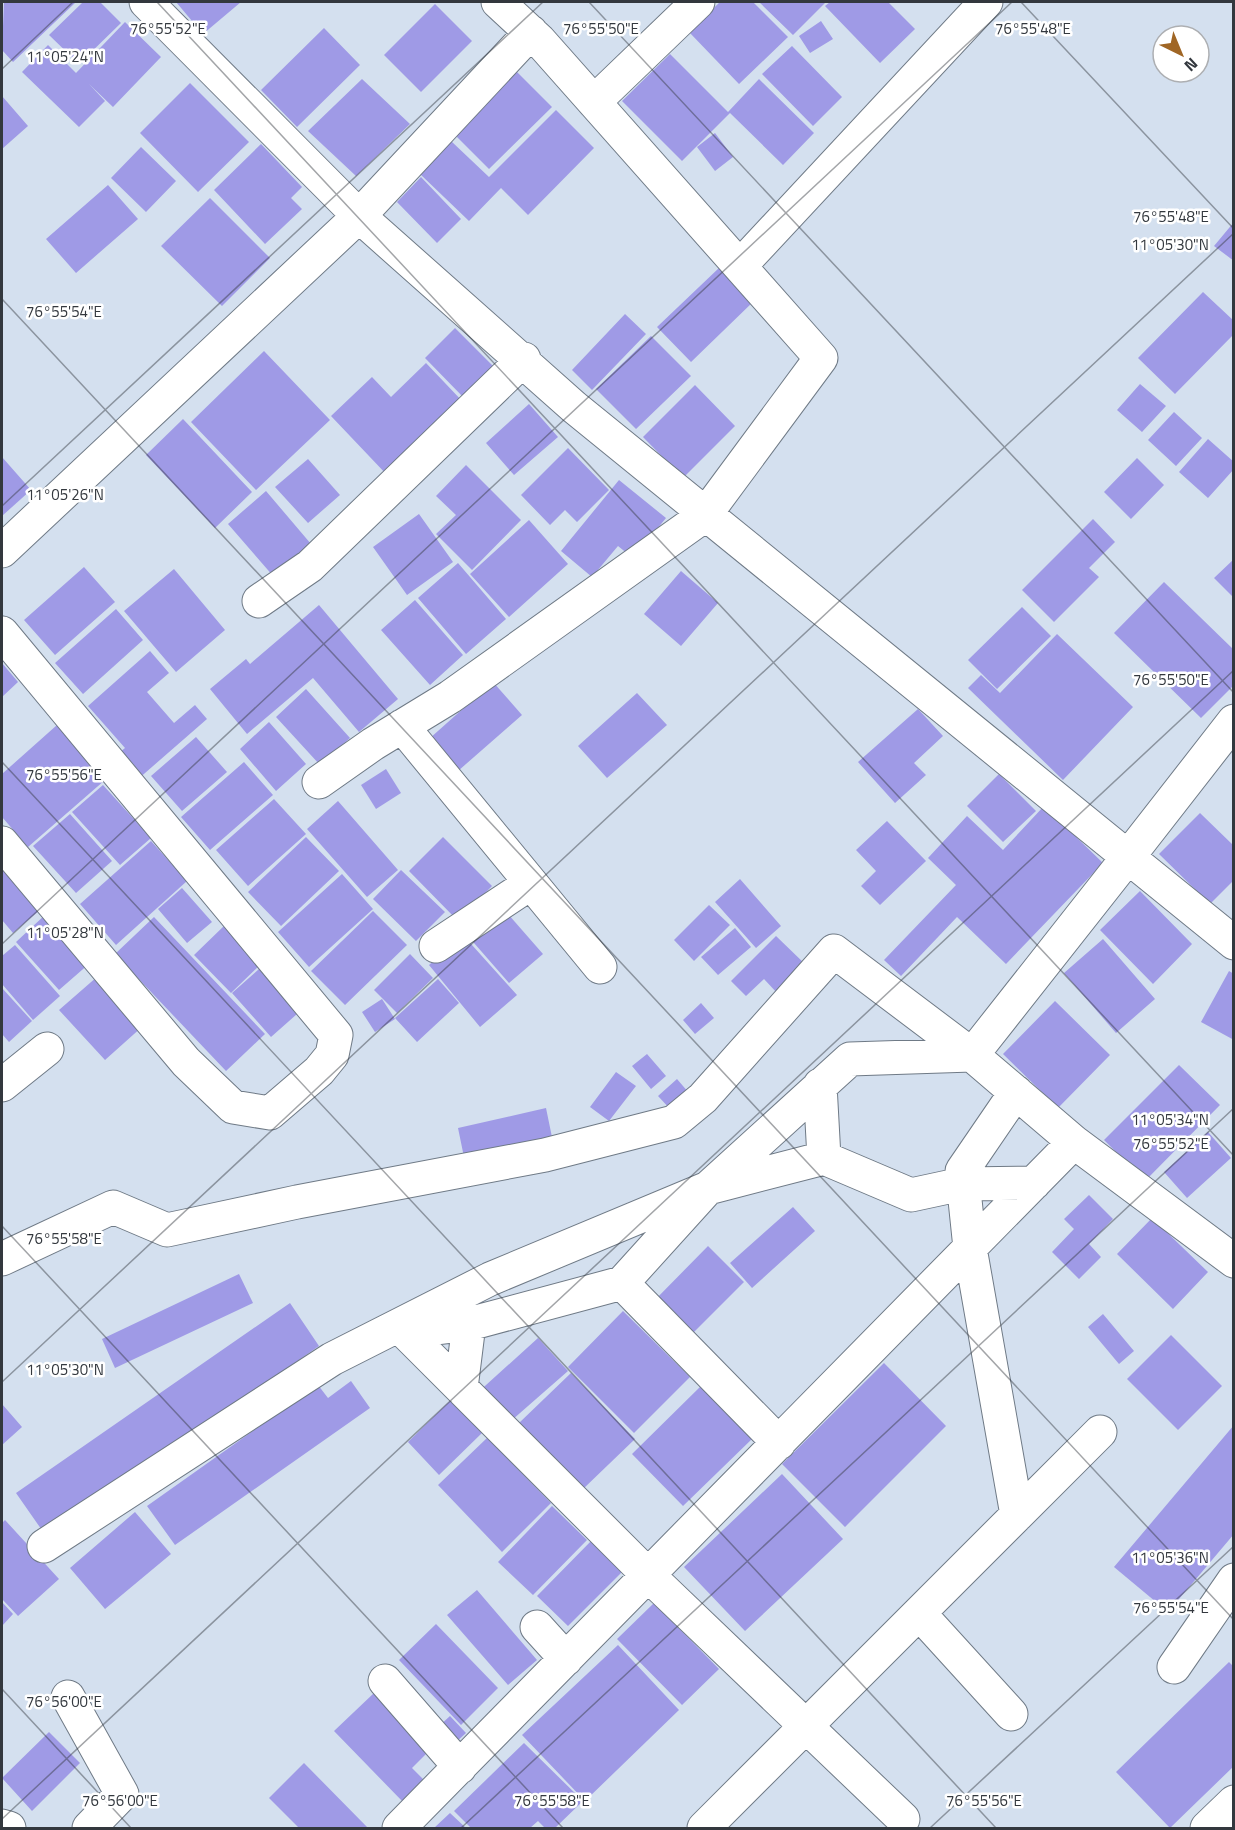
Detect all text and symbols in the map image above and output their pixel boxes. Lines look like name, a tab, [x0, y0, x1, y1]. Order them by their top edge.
text: 76°55'52"E	[130, 17, 206, 40]
text: 76°55'50"E	[563, 17, 639, 40]
text: 76°55'48"E	[995, 17, 1071, 40]
north arrow	[1151, 24, 1211, 84]
text: 11°05'24"N	[26, 45, 104, 68]
text: N	[1179, 52, 1203, 78]
text: 76°55'48"E	[1133, 205, 1209, 228]
text: 11°05'30"N	[1131, 233, 1209, 256]
text: 76°55'54"E	[26, 300, 102, 323]
text: 11°05'26"N	[26, 483, 104, 506]
text: 76°55'50"E	[1133, 668, 1209, 691]
text: 76°55'56"E	[26, 763, 102, 786]
text: 11°05'28"N	[26, 921, 104, 944]
text: 11°05'34"N	[1131, 1108, 1209, 1131]
text: 76°55'52"E	[1133, 1132, 1209, 1155]
text: 76°55'58"E	[26, 1227, 102, 1250]
text: 11°05'30"N	[26, 1358, 104, 1381]
text: 11°05'36"N	[1131, 1546, 1209, 1569]
text: 76°55'54"E	[1133, 1596, 1209, 1619]
text: 76°56'00"E	[26, 1690, 102, 1713]
text: 76°56'00"E	[82, 1789, 158, 1812]
text: 76°55'58"E	[514, 1789, 590, 1812]
text: 76°55'56"E	[946, 1789, 1022, 1812]

